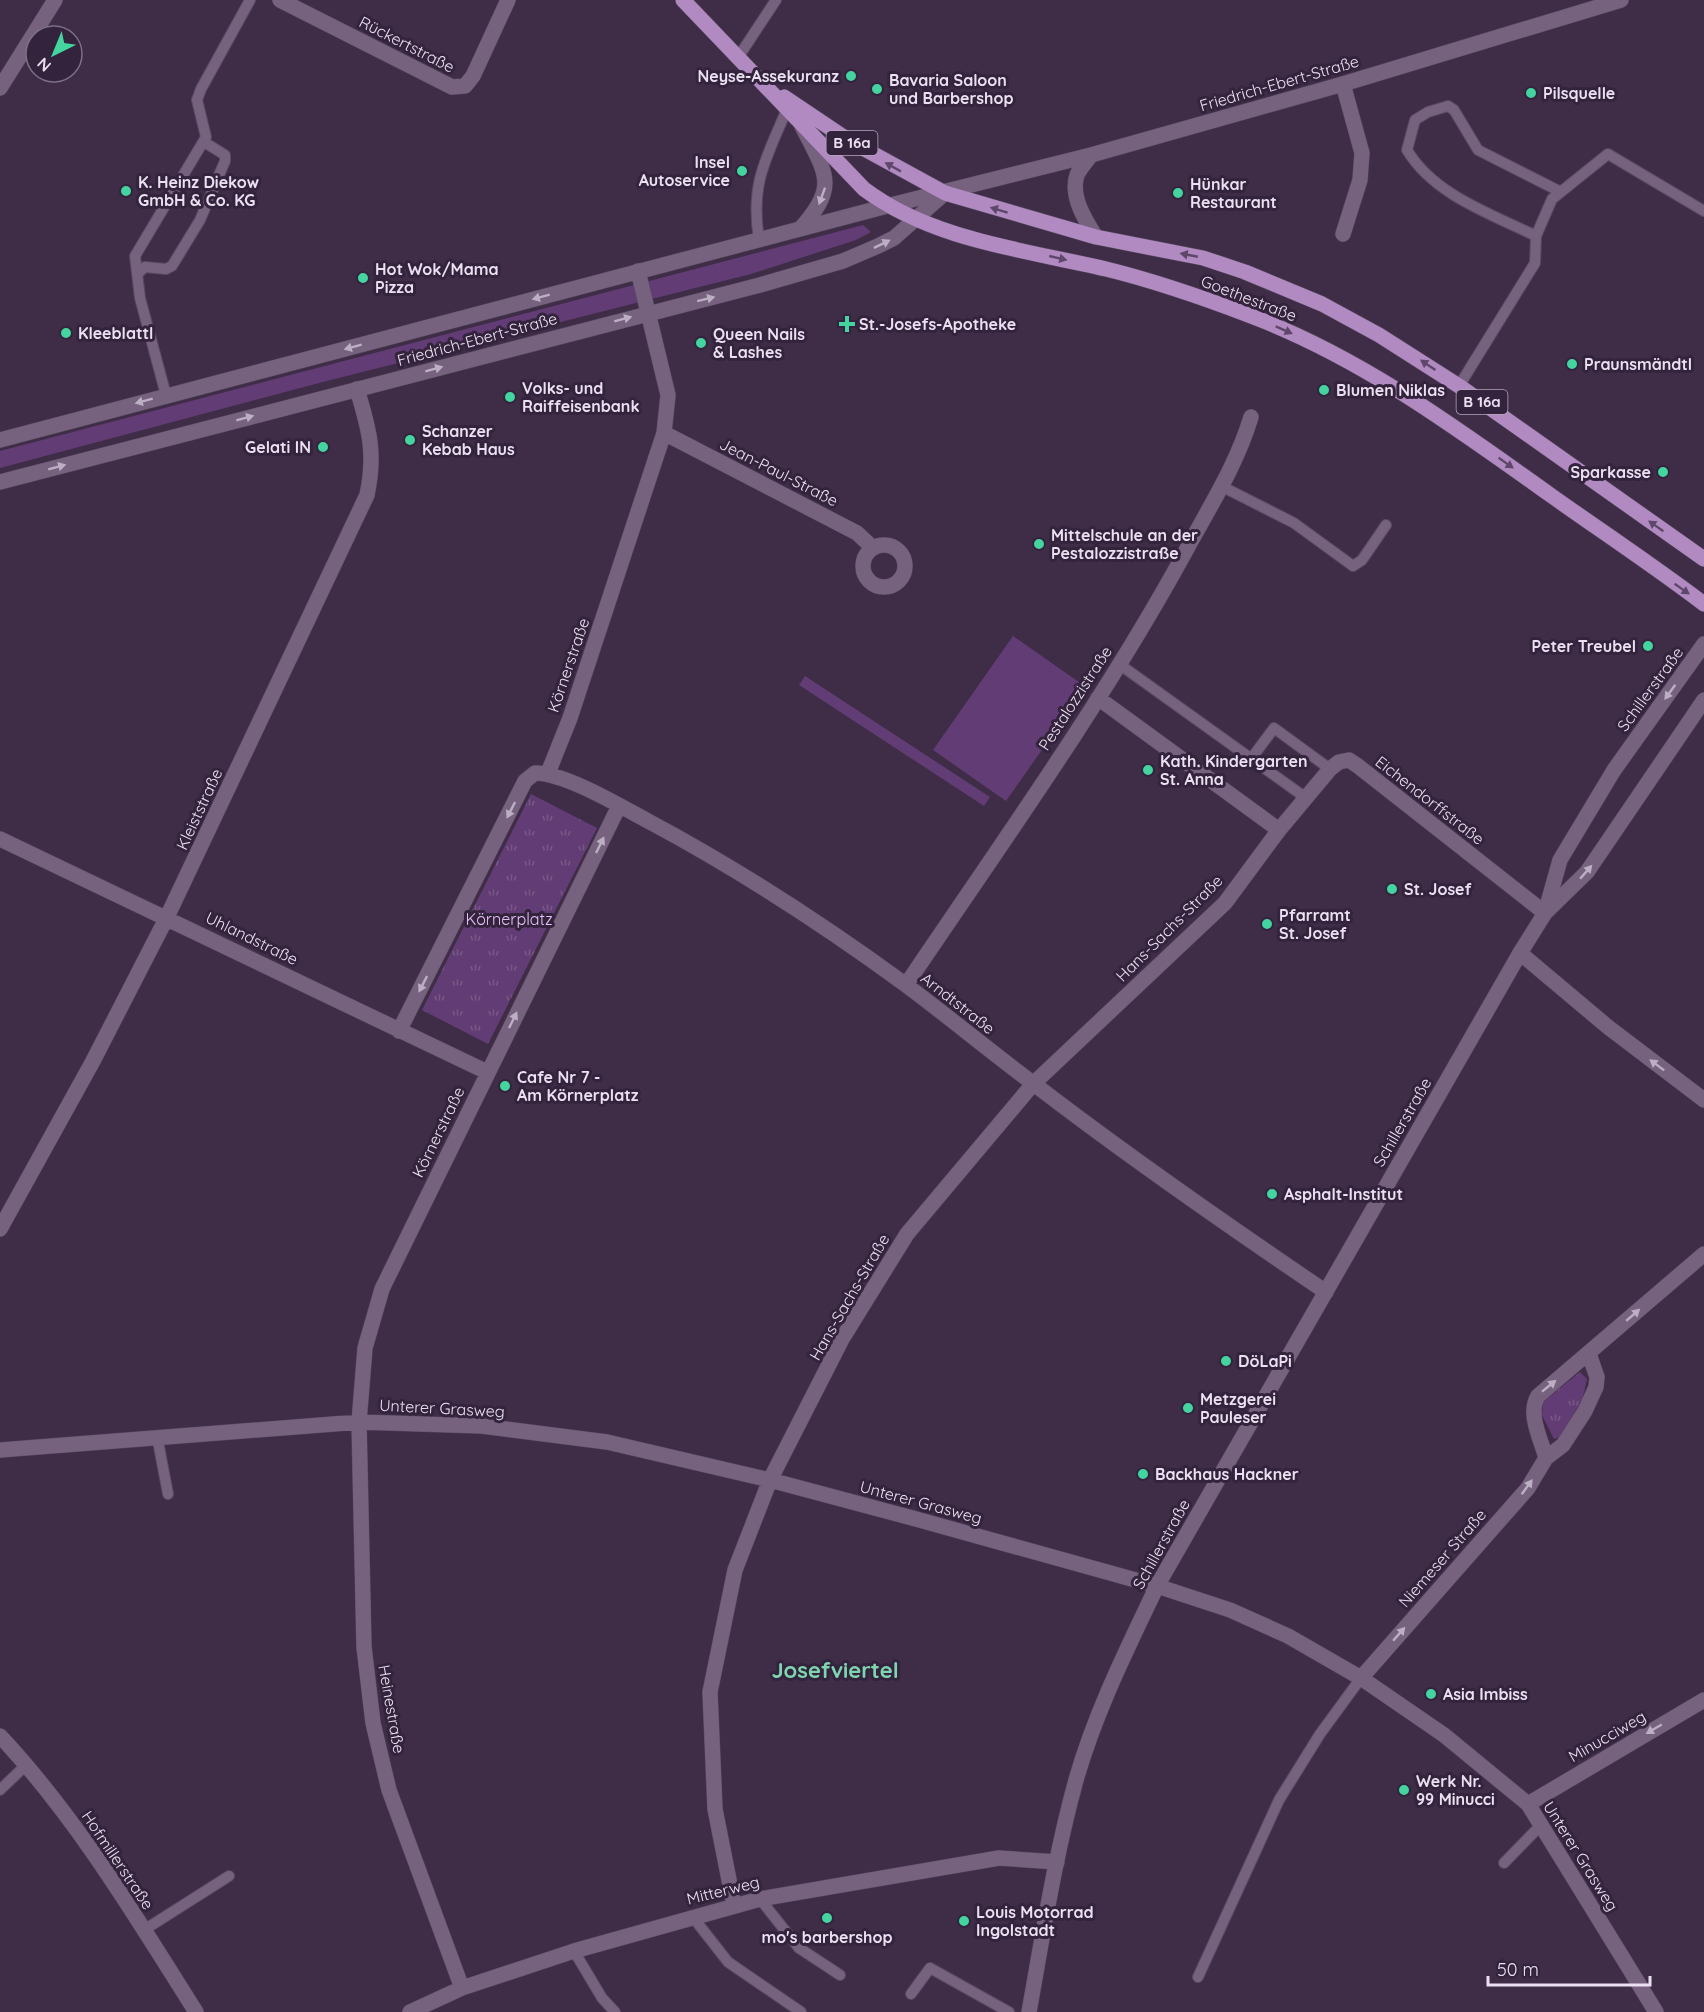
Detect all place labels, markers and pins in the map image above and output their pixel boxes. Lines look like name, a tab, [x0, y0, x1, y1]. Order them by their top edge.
place label: Neyse-Assekuranz	[698, 66, 839, 86]
marker: Neyse-Assekuranz	[844, 69, 858, 83]
place label: Bavaria Saloon und Barbershop	[889, 70, 1013, 108]
marker: Bavaria Saloon und Barbershop	[870, 82, 884, 96]
place label: Pilsquelle	[1543, 83, 1615, 103]
marker: Pilsquelle	[1524, 86, 1538, 100]
place label: Insel Autoservice	[639, 152, 730, 190]
marker: Insel Autoservice	[735, 164, 749, 178]
place label: K. Heinz Diekow GmbH & Co. KG	[138, 172, 259, 210]
place label: Hünkar Restaurant	[1190, 174, 1277, 212]
marker: K. Heinz Diekow GmbH & Co. KG	[119, 184, 133, 198]
marker: Hünkar Restaurant	[1171, 186, 1185, 200]
place label: Hot Wok/Mama Pizza	[375, 259, 499, 297]
marker: Hot Wok/Mama Pizza	[356, 271, 370, 285]
place label: St.-Josefs-Apotheke	[859, 314, 1016, 334]
marker: St.-Josefs-Apotheke	[840, 317, 854, 331]
place label: Kleeblattl	[78, 323, 153, 343]
place label: Queen Nails & Lashes	[713, 324, 805, 362]
marker: Kleeblattl	[59, 326, 73, 340]
marker: Queen Nails & Lashes	[694, 336, 708, 350]
place label: Praunsmändtl	[1584, 354, 1692, 374]
marker: Praunsmändtl	[1565, 357, 1579, 371]
place label: Volks- und Raiffeisenbank	[522, 378, 640, 416]
place label: Blumen Niklas	[1336, 380, 1445, 400]
marker: Blumen Niklas	[1317, 383, 1331, 397]
marker: Volks- und Raiffeisenbank	[503, 390, 517, 404]
place label: Schanzer Kebab Haus	[422, 421, 515, 459]
marker: Schanzer Kebab Haus	[403, 433, 417, 447]
place label: Gelati IN	[245, 437, 311, 457]
marker: Gelati IN	[316, 440, 330, 454]
place label: Sparkasse	[1570, 462, 1651, 482]
marker: Sparkasse	[1656, 465, 1670, 479]
place label: Mittelschule an der Pestalozzistraße	[1051, 525, 1198, 563]
marker: Mittelschule an der Pestalozzistraße	[1032, 537, 1046, 551]
place label: Peter Treubel	[1531, 636, 1636, 656]
marker: Peter Treubel	[1641, 639, 1655, 653]
place label: Kath. Kindergarten St. Anna	[1160, 751, 1307, 789]
marker: Kath. Kindergarten St. Anna	[1141, 763, 1155, 777]
place label: St. Josef	[1404, 879, 1472, 899]
marker: St. Josef	[1385, 882, 1399, 896]
place label: Pfarramt St. Josef	[1279, 905, 1351, 943]
marker: Pfarramt St. Josef	[1260, 917, 1274, 931]
place label: Cafe Nr 7 - Am Körnerplatz	[517, 1067, 639, 1105]
marker: Cafe Nr 7 - Am Körnerplatz	[498, 1079, 512, 1093]
place label: Asphalt-Institut	[1284, 1184, 1403, 1204]
marker: Asphalt-Institut	[1265, 1187, 1279, 1201]
place label: DöLaPi	[1238, 1351, 1292, 1371]
marker: DöLaPi	[1219, 1354, 1233, 1368]
place label: Metzgerei Pauleser	[1200, 1389, 1276, 1427]
marker: Metzgerei Pauleser	[1181, 1401, 1195, 1415]
place label: Backhaus Hackner	[1155, 1464, 1299, 1484]
marker: Backhaus Hackner	[1136, 1467, 1150, 1481]
place label: Asia Imbiss	[1443, 1684, 1528, 1704]
marker: Asia Imbiss	[1424, 1687, 1438, 1701]
place label: Werk Nr. 99 Minucci	[1416, 1771, 1495, 1809]
marker: Werk Nr. 99 Minucci	[1397, 1783, 1411, 1797]
place label: Louis Motorrad Ingolstadt	[976, 1902, 1094, 1940]
marker: mo's barbershop	[820, 1911, 834, 1925]
marker: Louis Motorrad Ingolstadt	[957, 1914, 971, 1928]
place label: mo's barbershop	[762, 1927, 892, 1947]

